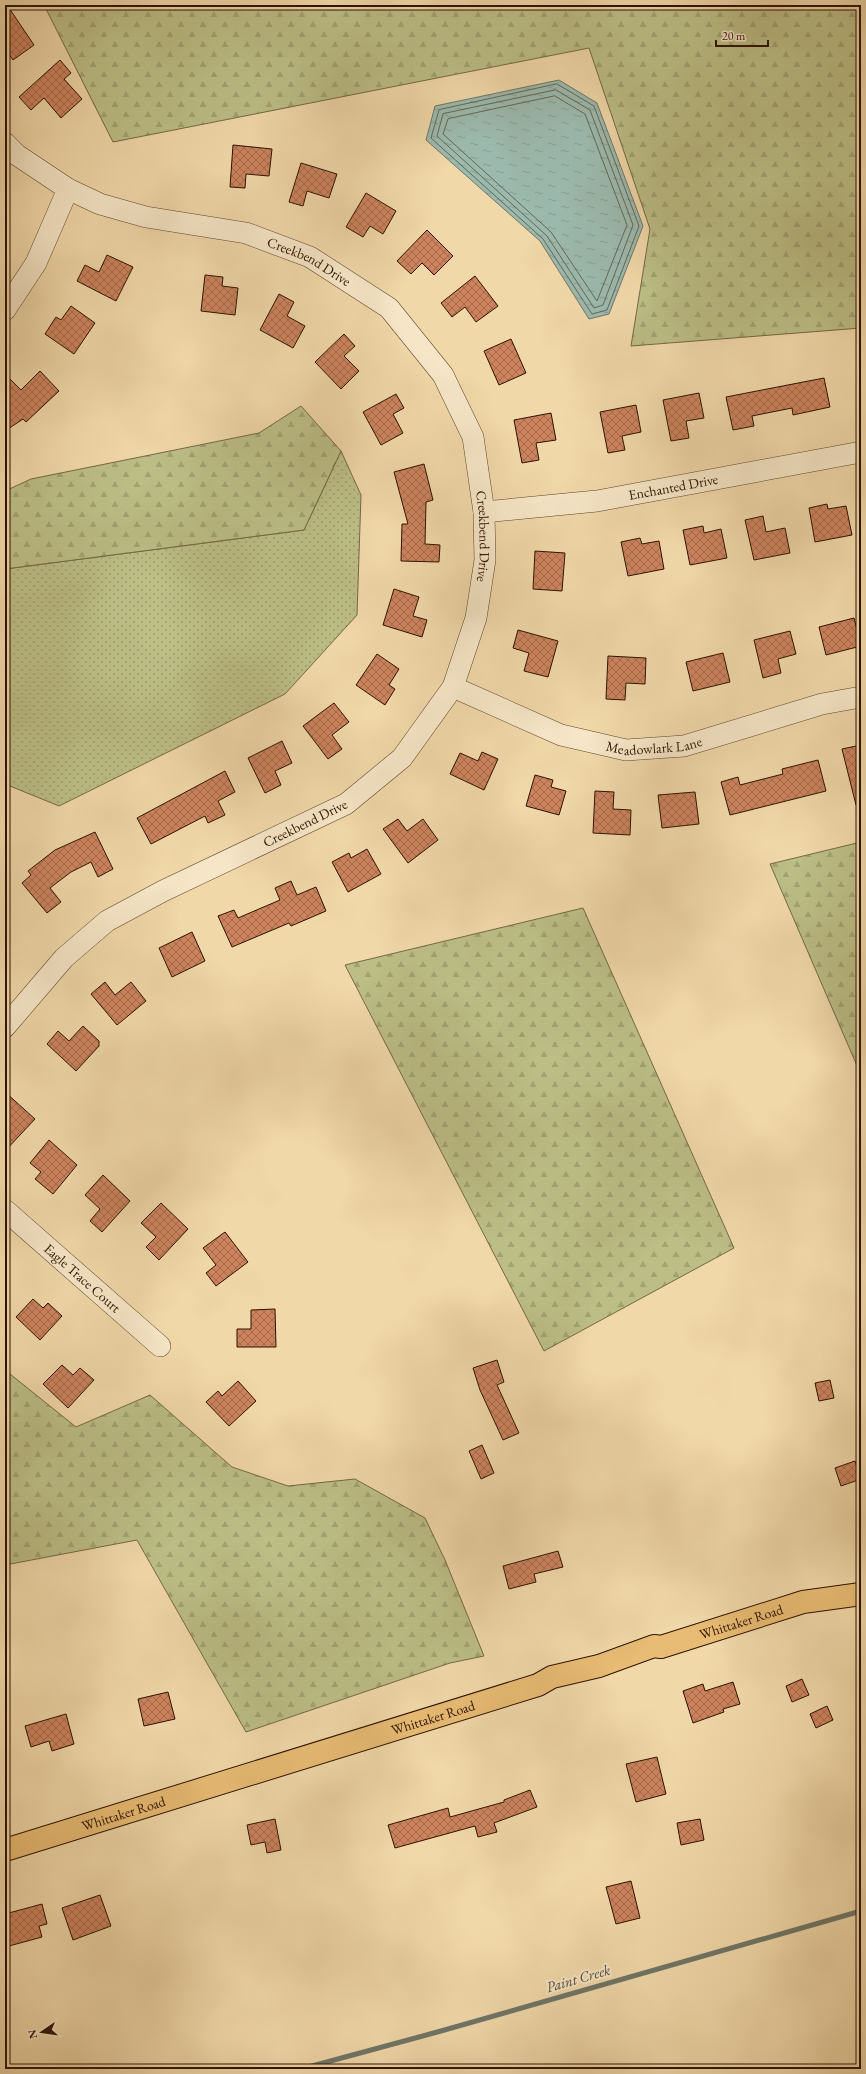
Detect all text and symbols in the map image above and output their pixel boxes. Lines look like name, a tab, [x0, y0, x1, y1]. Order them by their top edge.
scale bar	[716, 22, 768, 48]
text: 20 m	[722, 28, 746, 44]
street label: Creekbend Drive	[265, 233, 355, 290]
street label: Enchanted Drive	[627, 470, 720, 504]
street label: Creekbend Drive	[472, 489, 494, 584]
street label: Meadowlark Lane	[604, 732, 705, 759]
street label: Creekbend Drive	[260, 795, 351, 851]
street label: Eagle Trace Court	[40, 1239, 125, 1317]
street label: Whittaker Road	[697, 1600, 786, 1643]
street label: Whittaker Road	[389, 1696, 478, 1739]
street label: Whittaker Road	[79, 1792, 168, 1835]
water label: Paint Creek	[544, 1960, 613, 1996]
north arrow	[22, 2012, 62, 2052]
text: N	[24, 2028, 40, 2040]

